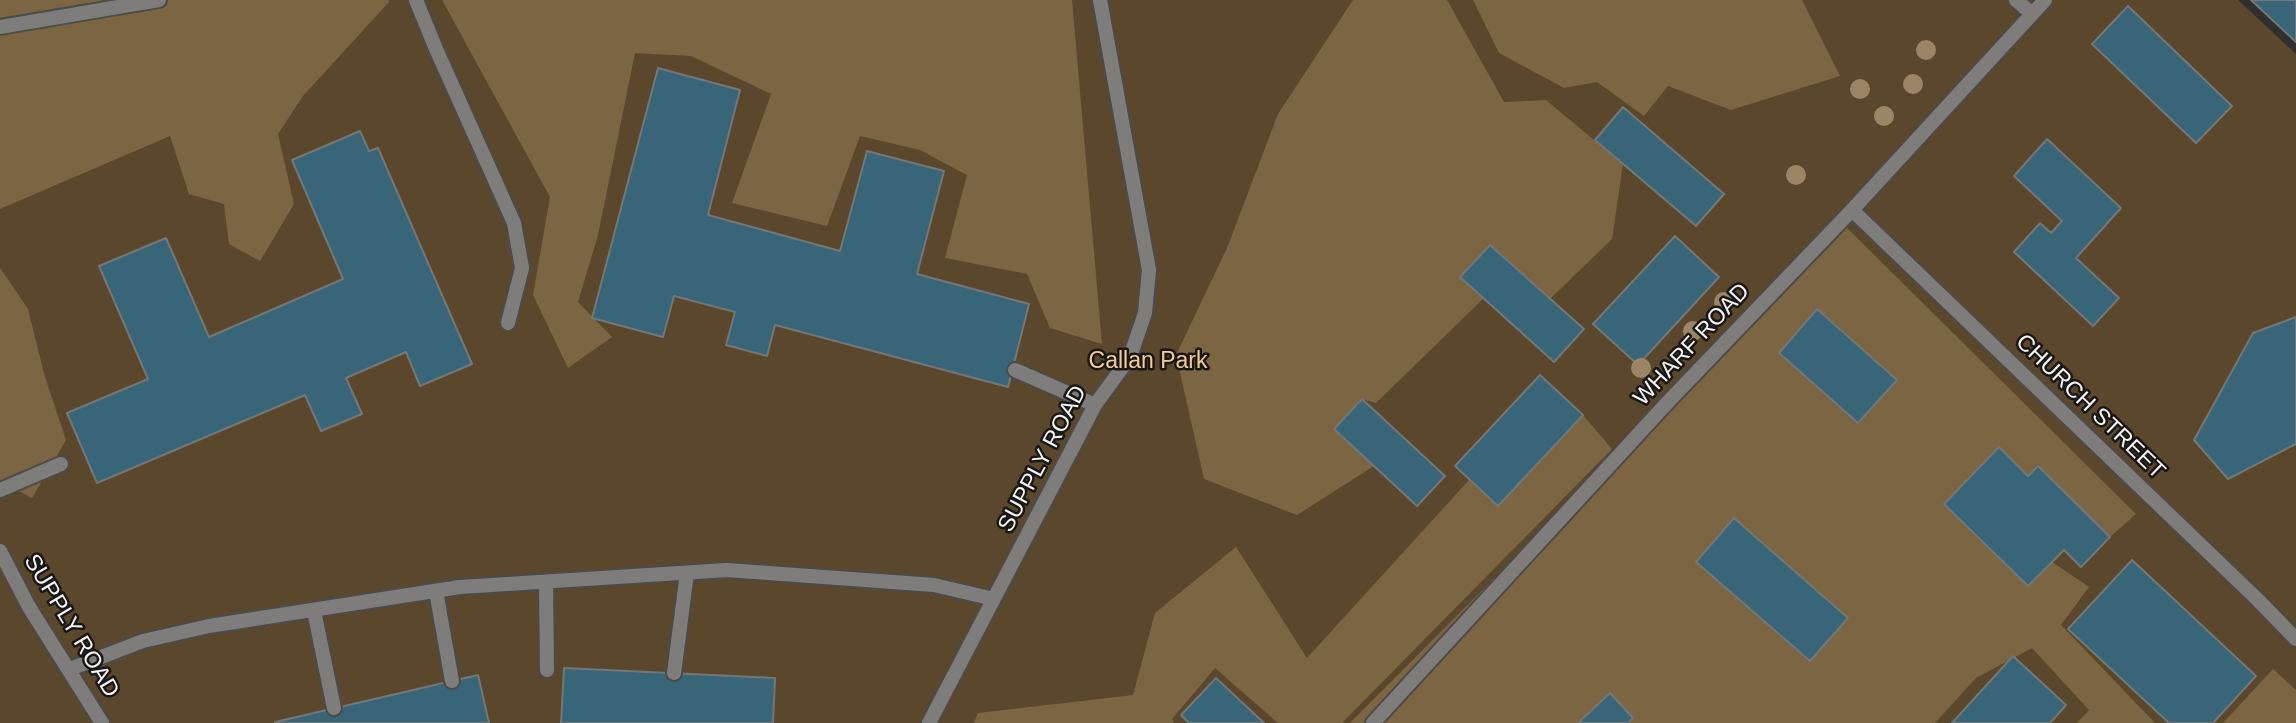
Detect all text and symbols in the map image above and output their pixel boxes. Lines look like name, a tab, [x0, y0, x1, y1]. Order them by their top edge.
street label: WHARF ROAD	[1628, 278, 1756, 412]
street label: CHURCH STREET	[2010, 329, 2170, 485]
park label: Callan Park	[1089, 348, 1207, 376]
street label: SUPPLY ROAD	[993, 381, 1093, 537]
street label: SUPPLY ROAD	[17, 550, 125, 702]

